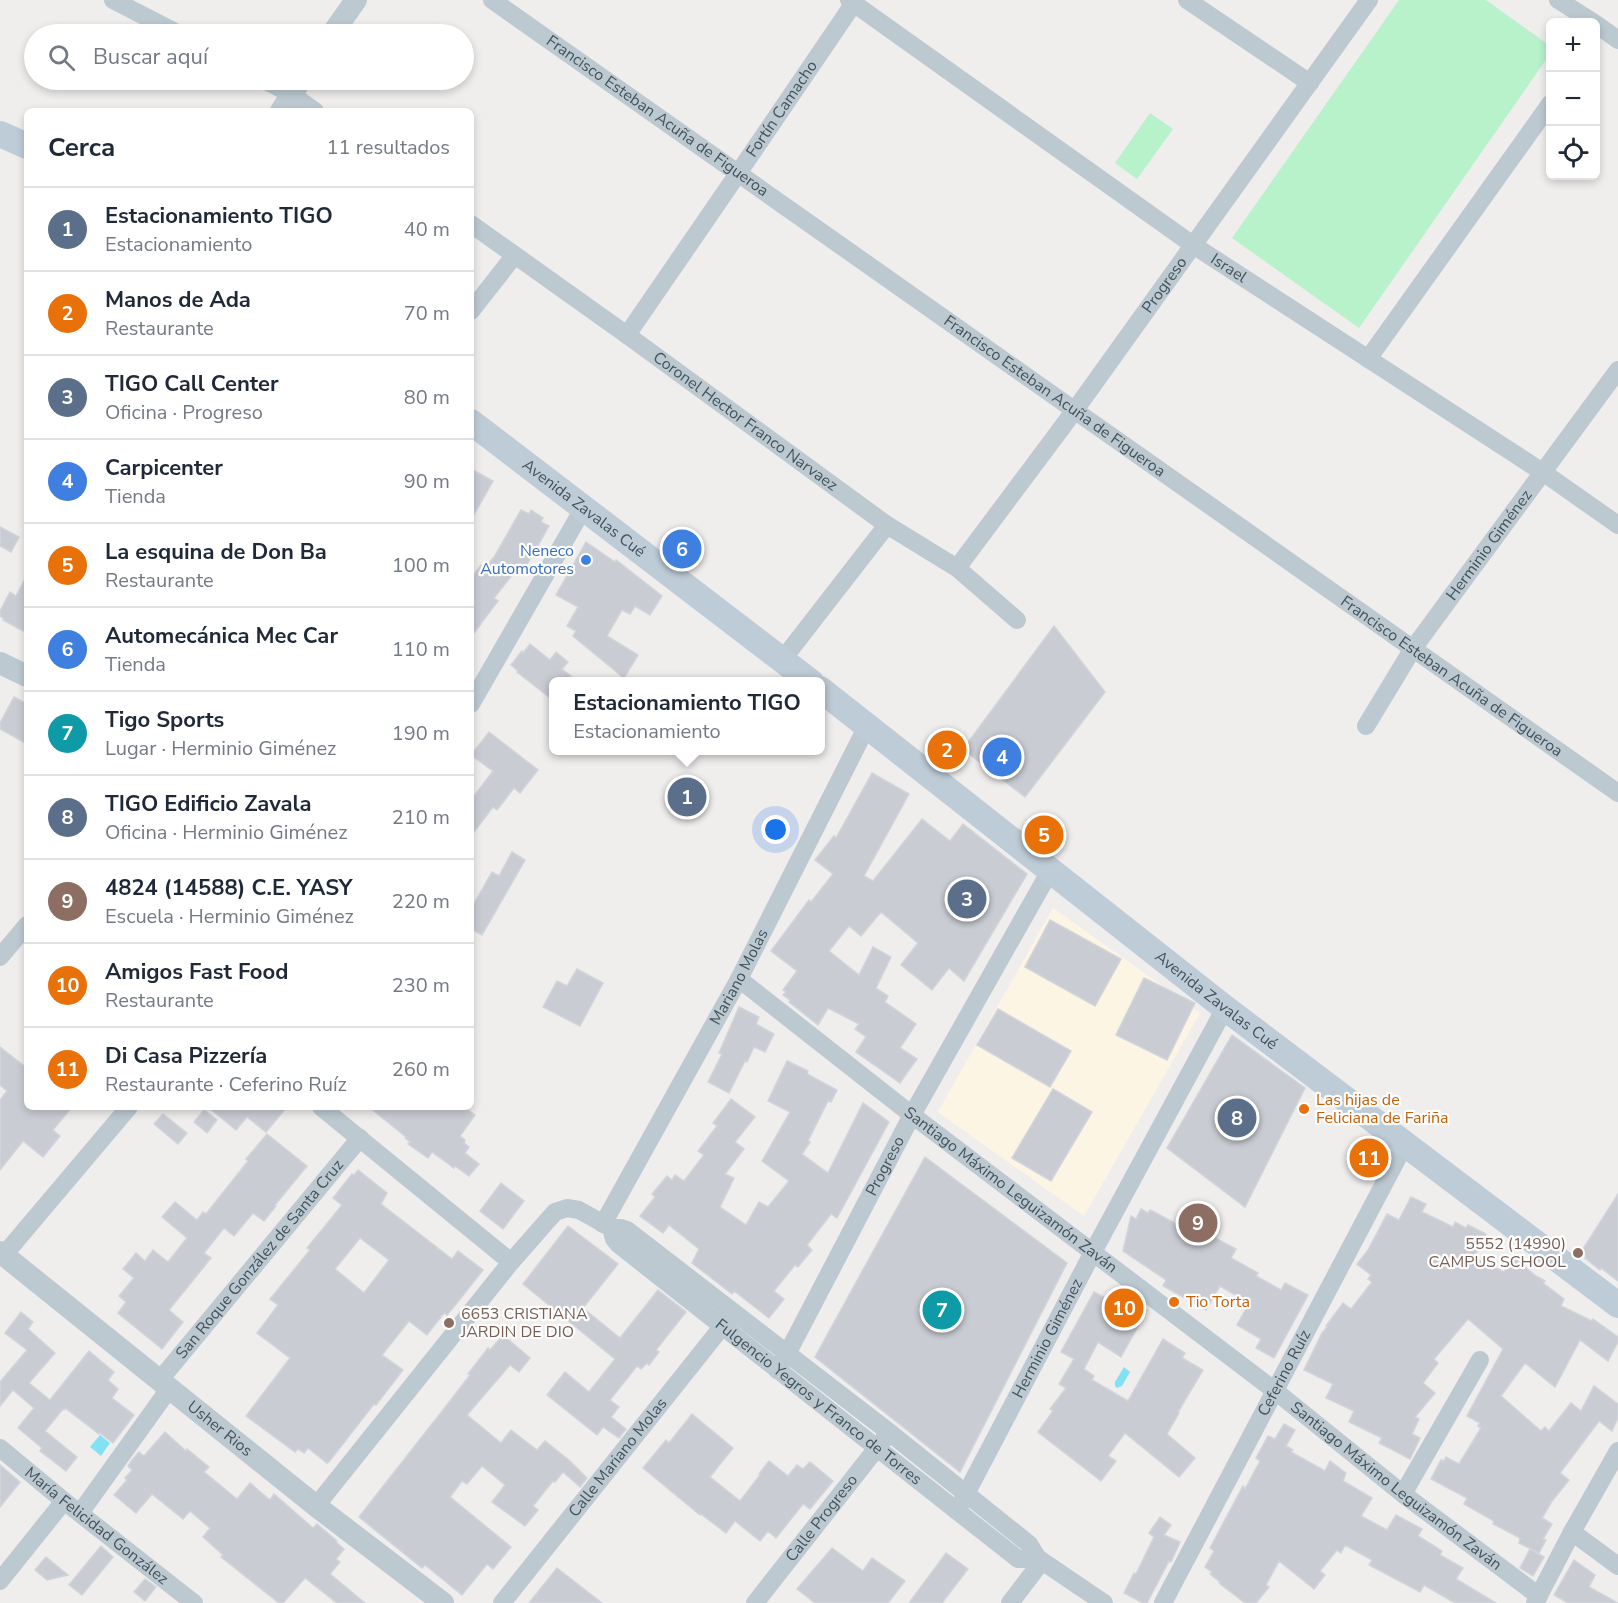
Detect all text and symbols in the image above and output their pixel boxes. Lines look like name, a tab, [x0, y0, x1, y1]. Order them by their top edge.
map controls	[1546, 18, 1600, 180]
button: +	[1546, 18, 1600, 72]
search box	[24, 24, 474, 90]
street label: Francisco Esteban Acuña de Figueroa	[542, 30, 773, 202]
icon: search	[45, 41, 78, 74]
text: Buscar aquí	[93, 42, 208, 72]
street label: Fortín Camacho	[741, 56, 823, 162]
button: −	[1546, 72, 1600, 126]
button: locate	[1546, 126, 1600, 180]
text: Cerca	[48, 130, 115, 165]
text: 11 resultados	[327, 134, 450, 161]
text: Estacionamiento TIGO	[105, 201, 333, 231]
text: 1	[62, 216, 74, 243]
text: 40 m	[404, 216, 450, 243]
text: Estacionamiento	[105, 231, 252, 258]
street label: Israel	[1206, 248, 1251, 288]
street label: Progreso	[1137, 252, 1192, 318]
text: Manos de Ada	[105, 285, 251, 315]
text: 2	[62, 300, 74, 327]
text: 70 m	[404, 300, 450, 327]
street label: Francisco Esteban Acuña de Figueroa	[939, 310, 1170, 482]
text: Restaurante	[105, 315, 214, 342]
street label: Coronel Hector Franco Narvaez	[649, 347, 842, 496]
text: TIGO Call Center	[105, 369, 279, 399]
text: 3	[62, 384, 74, 411]
text: 80 m	[404, 384, 450, 411]
text: Oficina · Progreso	[105, 399, 263, 426]
text: Carpicenter	[105, 453, 223, 483]
street label: Avenida Zavalas Cué	[518, 454, 650, 563]
text: 4	[62, 468, 74, 495]
text: 90 m	[404, 468, 450, 495]
text: Tienda	[105, 483, 166, 510]
street label: Herminio Giménez	[1441, 485, 1537, 605]
pin: 6	[662, 526, 702, 572]
text: La esquina de Don Ba	[105, 537, 327, 567]
place label: Neneco Automotores	[480, 540, 574, 580]
text: 5	[62, 552, 74, 579]
text: 100 m	[392, 552, 450, 579]
marker: Neneco Automotores	[579, 553, 593, 567]
text: Restaurante	[105, 567, 214, 594]
street label: Francisco Esteban Acuña de Figueroa	[1336, 591, 1567, 762]
text: Automecánica Mec Car	[105, 621, 338, 651]
text: 6	[62, 636, 74, 663]
text: 110 m	[392, 636, 450, 663]
text: Tienda	[105, 651, 166, 678]
popup	[549, 677, 825, 755]
text: Estacionamiento TIGO	[573, 688, 801, 718]
text: Tigo Sports	[105, 705, 224, 735]
text: Estacionamiento	[573, 718, 721, 745]
text: 7	[62, 720, 74, 747]
text: 190 m	[392, 720, 450, 747]
pin: 2	[928, 728, 966, 772]
pin: 4	[982, 734, 1022, 780]
text: Lugar · Herminio Giménez	[105, 735, 336, 762]
pin: 1	[668, 774, 706, 820]
text: TIGO Edificio Zavala	[105, 789, 312, 819]
text: 8	[62, 804, 74, 831]
text: 210 m	[392, 804, 450, 831]
pin: 5	[1024, 812, 1064, 858]
your location	[761, 815, 790, 844]
text: Oficina · Herminio Giménez	[105, 819, 347, 846]
text: 4824 (14588) C.E. YASY	[105, 873, 352, 903]
pin: 3	[948, 876, 986, 922]
text: 9	[62, 888, 74, 915]
text: 220 m	[392, 888, 450, 915]
text: Escuela · Herminio Giménez	[105, 903, 354, 930]
street label: Mariano Molas	[705, 925, 773, 1029]
street label: Avenida Zavalas Cué	[1150, 946, 1282, 1055]
text: Amigos Fast Food	[105, 957, 288, 987]
text: 10	[56, 972, 80, 999]
text: 230 m	[392, 972, 450, 999]
text: Restaurante	[105, 987, 214, 1014]
text: Di Casa Pizzería	[105, 1041, 267, 1071]
text: 11	[56, 1056, 80, 1083]
text: 260 m	[392, 1056, 450, 1083]
text: Restaurante · Ceferino Ruíz	[105, 1071, 347, 1098]
place label: Las hijas de Feliciana de Fariña	[1316, 1089, 1449, 1129]
pin: 8	[1218, 1096, 1256, 1140]
street label: Santiago Máximo Leguizamón Zaván	[899, 1102, 1122, 1278]
marker: Las hijas de Feliciana de Fariña	[1297, 1102, 1311, 1116]
street label: Progreso	[861, 1132, 910, 1200]
pin: 11	[1350, 1136, 1388, 1180]
street label: San Roque González de Santa Cruz	[171, 1155, 349, 1364]
pin: 9	[1178, 1200, 1218, 1246]
place label: 5552 (14990) CAMPUS SCHOOL	[1428, 1233, 1566, 1273]
marker: 5552 (14990) CAMPUS SCHOOL	[1571, 1246, 1585, 1260]
street label: Herminio Giménez	[1007, 1275, 1088, 1402]
pin: 10	[1104, 1286, 1144, 1330]
pin: 7	[922, 1288, 962, 1332]
place label: Tio Torta	[1186, 1291, 1250, 1313]
marker: Tio Torta	[1167, 1295, 1181, 1309]
place label: 6653 CRISTIANA JARDIN DE DIO	[460, 1303, 588, 1343]
street label: Fulgencio Yegros y Franco de Torres	[711, 1314, 926, 1490]
marker: 6653 CRISTIANA JARDIN DE DIO	[442, 1316, 456, 1330]
street label: Ceferino Ruíz	[1252, 1326, 1316, 1420]
street label: Calle Mariano Molas	[564, 1393, 672, 1522]
street label: Usher Rios	[183, 1396, 257, 1462]
street label: Santiago Máximo Leguizamón Zaván	[1286, 1396, 1506, 1575]
street label: María Felicidad González	[20, 1462, 173, 1590]
street label: Calle Progreso	[780, 1470, 863, 1566]

